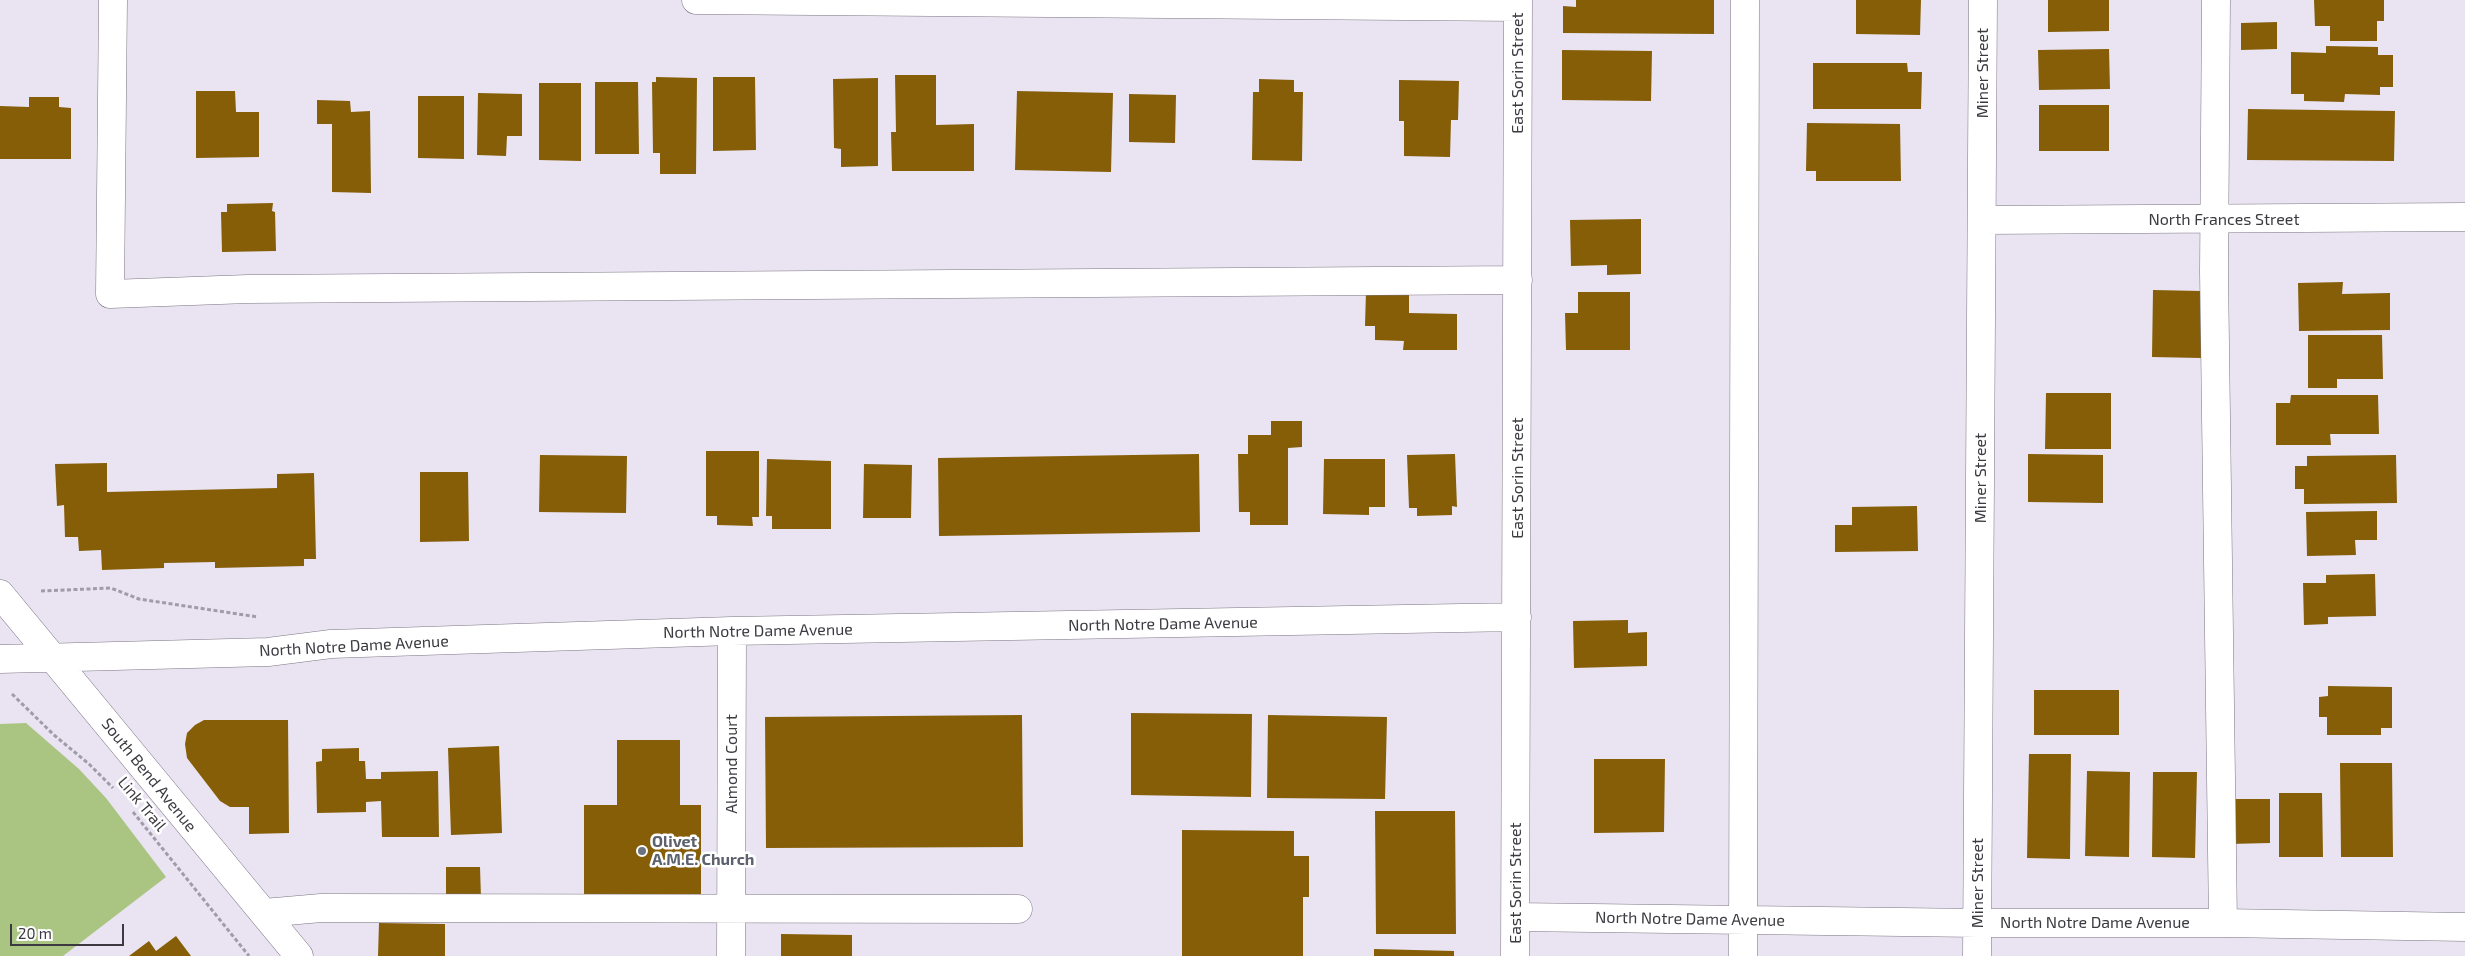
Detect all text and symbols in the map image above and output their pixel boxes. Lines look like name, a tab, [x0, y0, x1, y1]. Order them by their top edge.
street label: East Sorin Street	[1508, 12, 1528, 134]
street label: Miner Street	[1973, 28, 1993, 118]
street label: North Frances Street	[2148, 210, 2300, 230]
street label: East Sorin Street	[1508, 417, 1528, 539]
street label: Miner Street	[1971, 433, 1991, 523]
street label: North Notre Dame Avenue	[1068, 613, 1258, 635]
street label: North Notre Dame Avenue	[663, 620, 853, 642]
street label: North Notre Dame Avenue	[259, 631, 449, 661]
street label: South Bend Avenue	[97, 714, 201, 836]
street label: Almond Court	[722, 714, 742, 814]
street label: Link Trail	[114, 773, 170, 835]
street label: East Sorin Street	[1506, 822, 1526, 944]
place label: Olivet A.M.E. Church	[652, 832, 754, 870]
street label: Miner Street	[1968, 838, 1988, 928]
marker: Olivet A.M.E. Church	[636, 845, 648, 857]
street label: North Notre Dame Avenue	[1595, 908, 1785, 930]
street label: North Notre Dame Avenue	[2000, 913, 2190, 933]
scale bar	[12, 914, 126, 946]
text: 20 m	[18, 924, 52, 942]

